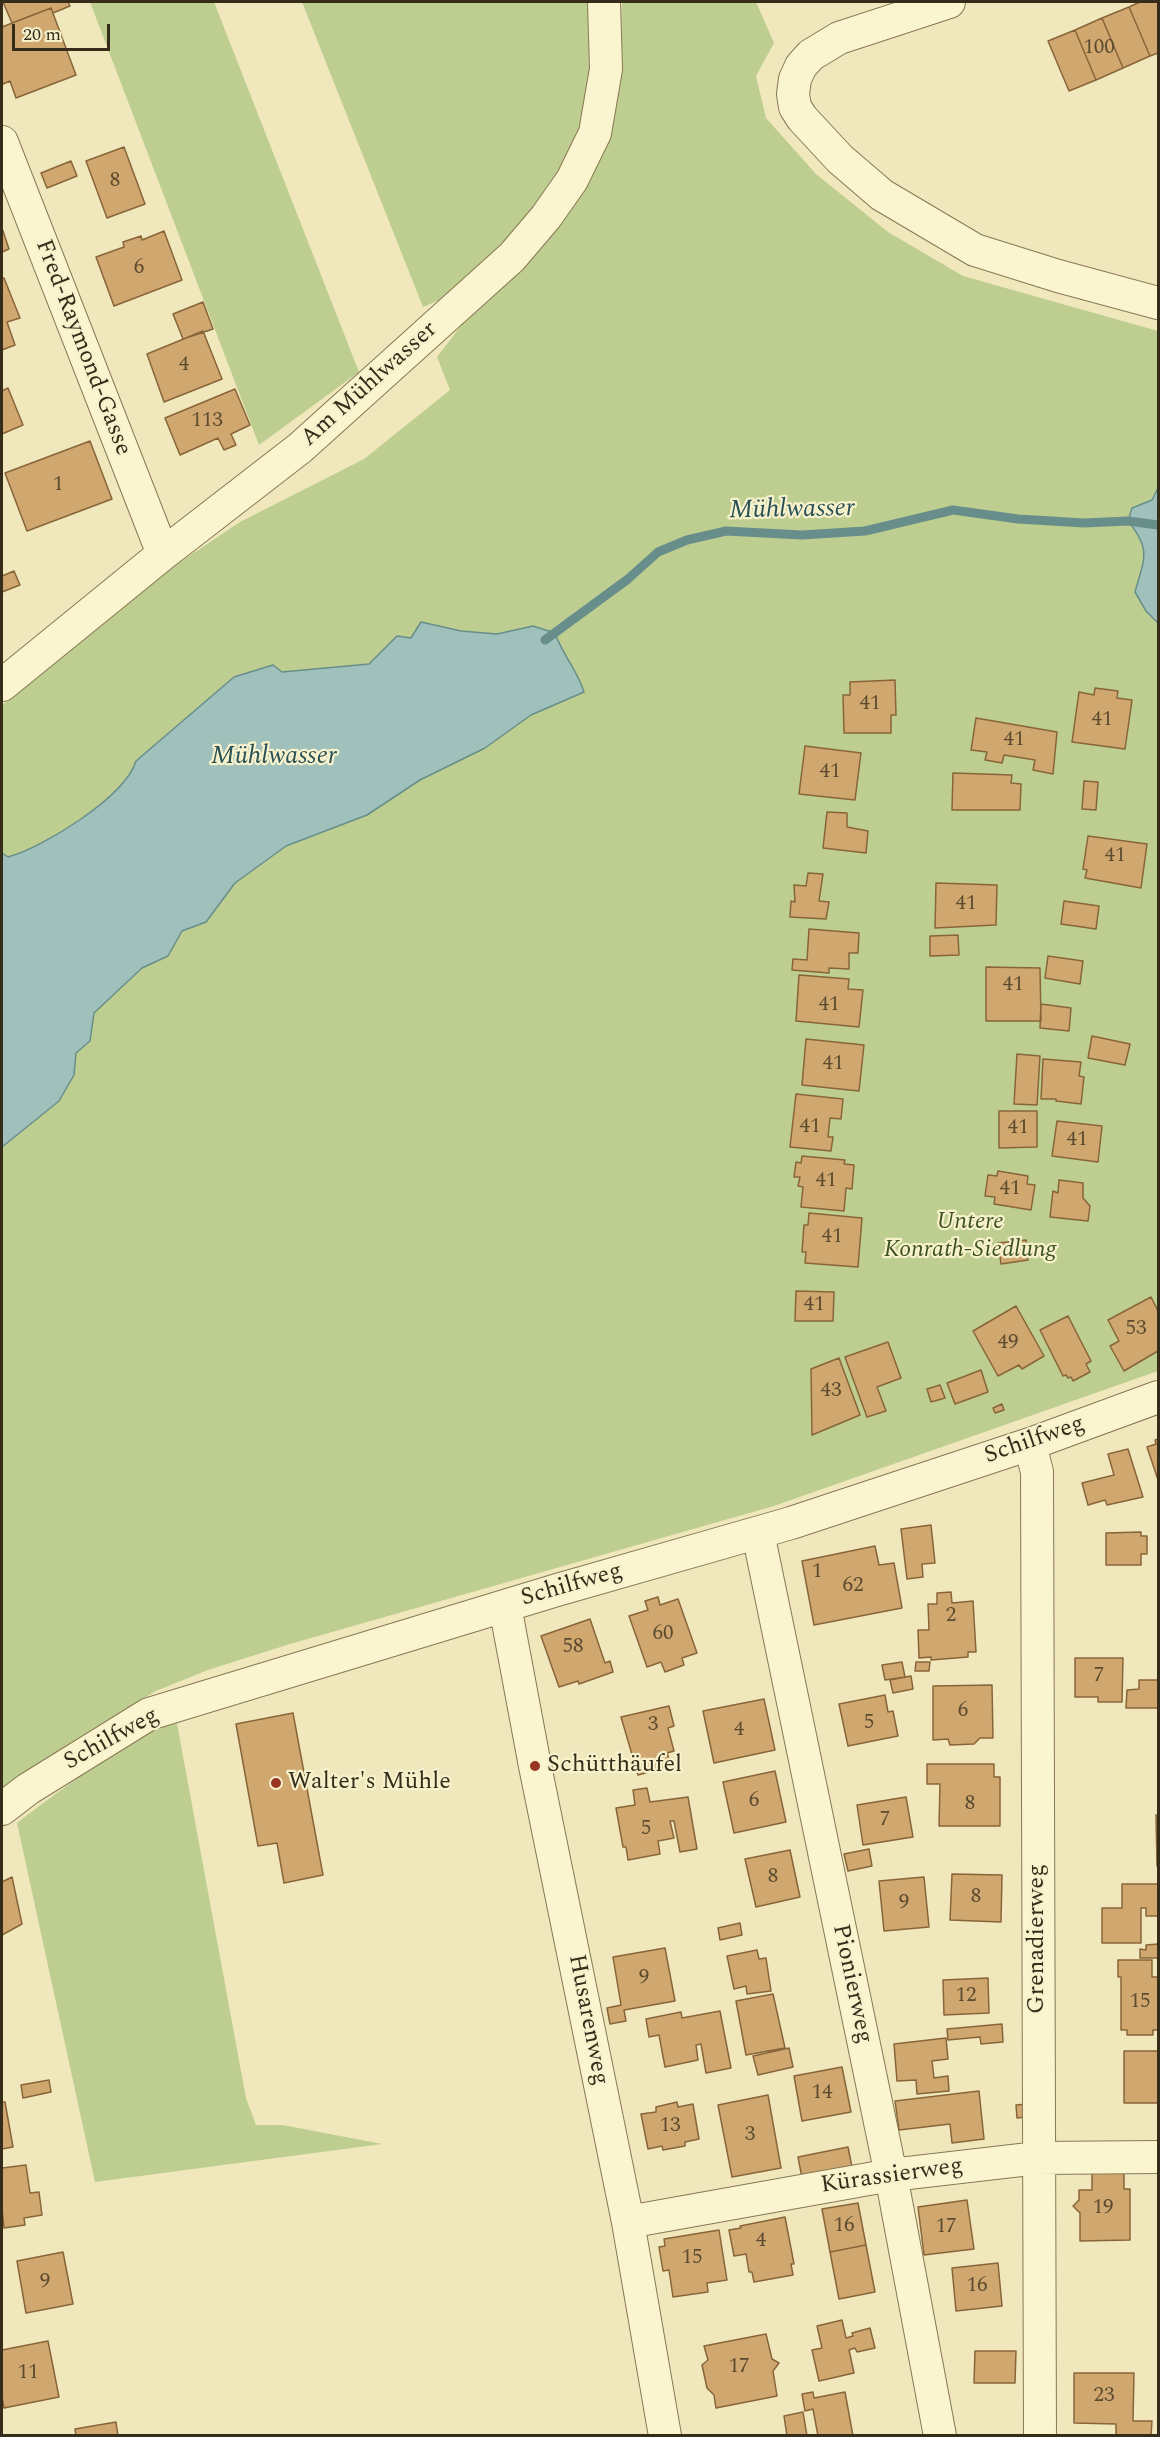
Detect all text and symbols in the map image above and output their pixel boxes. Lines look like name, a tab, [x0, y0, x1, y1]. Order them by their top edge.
scale bar	[15, 12, 112, 50]
text: 20 m	[23, 21, 61, 48]
house number: 100	[1083, 36, 1115, 62]
house number: 8	[110, 169, 120, 195]
street label: Fred-Raymond-Gasse	[28, 236, 136, 460]
house number: 6	[134, 256, 144, 282]
street label: Am Mühlwasser	[296, 316, 444, 454]
house number: 4	[179, 353, 189, 379]
house number: 113	[191, 409, 223, 435]
house number: 1	[53, 473, 63, 499]
water label: Mühlwasser	[729, 494, 855, 528]
house number: 41	[860, 692, 880, 718]
house number: 41	[1092, 708, 1112, 734]
house number: 41	[1004, 728, 1024, 754]
water label: Mühlwasser	[211, 742, 337, 774]
house number: 41	[820, 760, 840, 786]
house number: 41	[1105, 844, 1125, 870]
house number: 41	[956, 892, 976, 918]
house number: 41	[1003, 973, 1023, 999]
house number: 41	[819, 993, 839, 1019]
house number: 41	[823, 1052, 843, 1078]
house number: 41	[800, 1115, 820, 1141]
house number: 41	[1008, 1116, 1028, 1142]
house number: 41	[1067, 1128, 1087, 1154]
house number: 41	[816, 1169, 836, 1195]
house number: 41	[1000, 1177, 1020, 1203]
park label: Untere Konrath-Siedlung	[884, 1209, 1056, 1265]
house number: 41	[822, 1225, 842, 1251]
house number: 41	[804, 1293, 824, 1319]
house number: 53	[1126, 1317, 1146, 1343]
house number: 49	[998, 1331, 1018, 1357]
house number: 43	[821, 1379, 841, 1405]
street label: Schilfweg	[981, 1410, 1089, 1472]
street label: Schilfweg	[518, 1558, 626, 1614]
house number: 1	[812, 1560, 822, 1586]
house number: 62	[843, 1574, 863, 1600]
house number: 2	[946, 1604, 956, 1630]
house number: 60	[653, 1622, 673, 1648]
house number: 58	[563, 1635, 583, 1661]
house number: 7	[1094, 1664, 1104, 1690]
house number: 6	[958, 1699, 968, 1725]
street label: Schilfweg	[59, 1702, 165, 1778]
house number: 5	[864, 1711, 874, 1737]
house number: 3	[648, 1713, 658, 1739]
house number: 4	[734, 1718, 744, 1744]
place label: Schütthäufel	[547, 1752, 682, 1780]
marker: Schütthäufel	[528, 1759, 542, 1773]
place label: Walter's Mühle	[288, 1769, 451, 1797]
marker: Walter's Mühle	[269, 1776, 283, 1790]
house number: 6	[749, 1789, 759, 1815]
house number: 8	[965, 1792, 975, 1818]
house number: 7	[880, 1808, 890, 1834]
house number: 5	[641, 1817, 651, 1843]
street label: Grenadierweg	[1024, 1864, 1052, 2014]
house number: 8	[768, 1865, 778, 1891]
house number: 8	[971, 1885, 981, 1911]
house number: 9	[899, 1891, 909, 1917]
street label: Pionierweg	[824, 1922, 878, 2046]
street label: Husarenweg	[560, 1952, 614, 2088]
house number: 9	[639, 1966, 649, 1992]
house number: 12	[956, 1984, 976, 2010]
house number: 15	[1130, 1990, 1150, 2016]
house number: 14	[812, 2081, 832, 2107]
house number: 13	[660, 2114, 680, 2140]
house number: 3	[745, 2123, 755, 2149]
street label: Kürassierweg	[819, 2153, 965, 2201]
house number: 19	[1093, 2196, 1113, 2222]
house number: 16	[834, 2214, 854, 2240]
house number: 17	[936, 2215, 956, 2241]
house number: 4	[756, 2229, 766, 2255]
house number: 15	[682, 2246, 702, 2272]
house number: 9	[40, 2270, 50, 2296]
house number: 16	[967, 2274, 987, 2300]
house number: 17	[729, 2355, 749, 2381]
house number: 11	[18, 2361, 38, 2387]
house number: 23	[1094, 2384, 1114, 2410]

